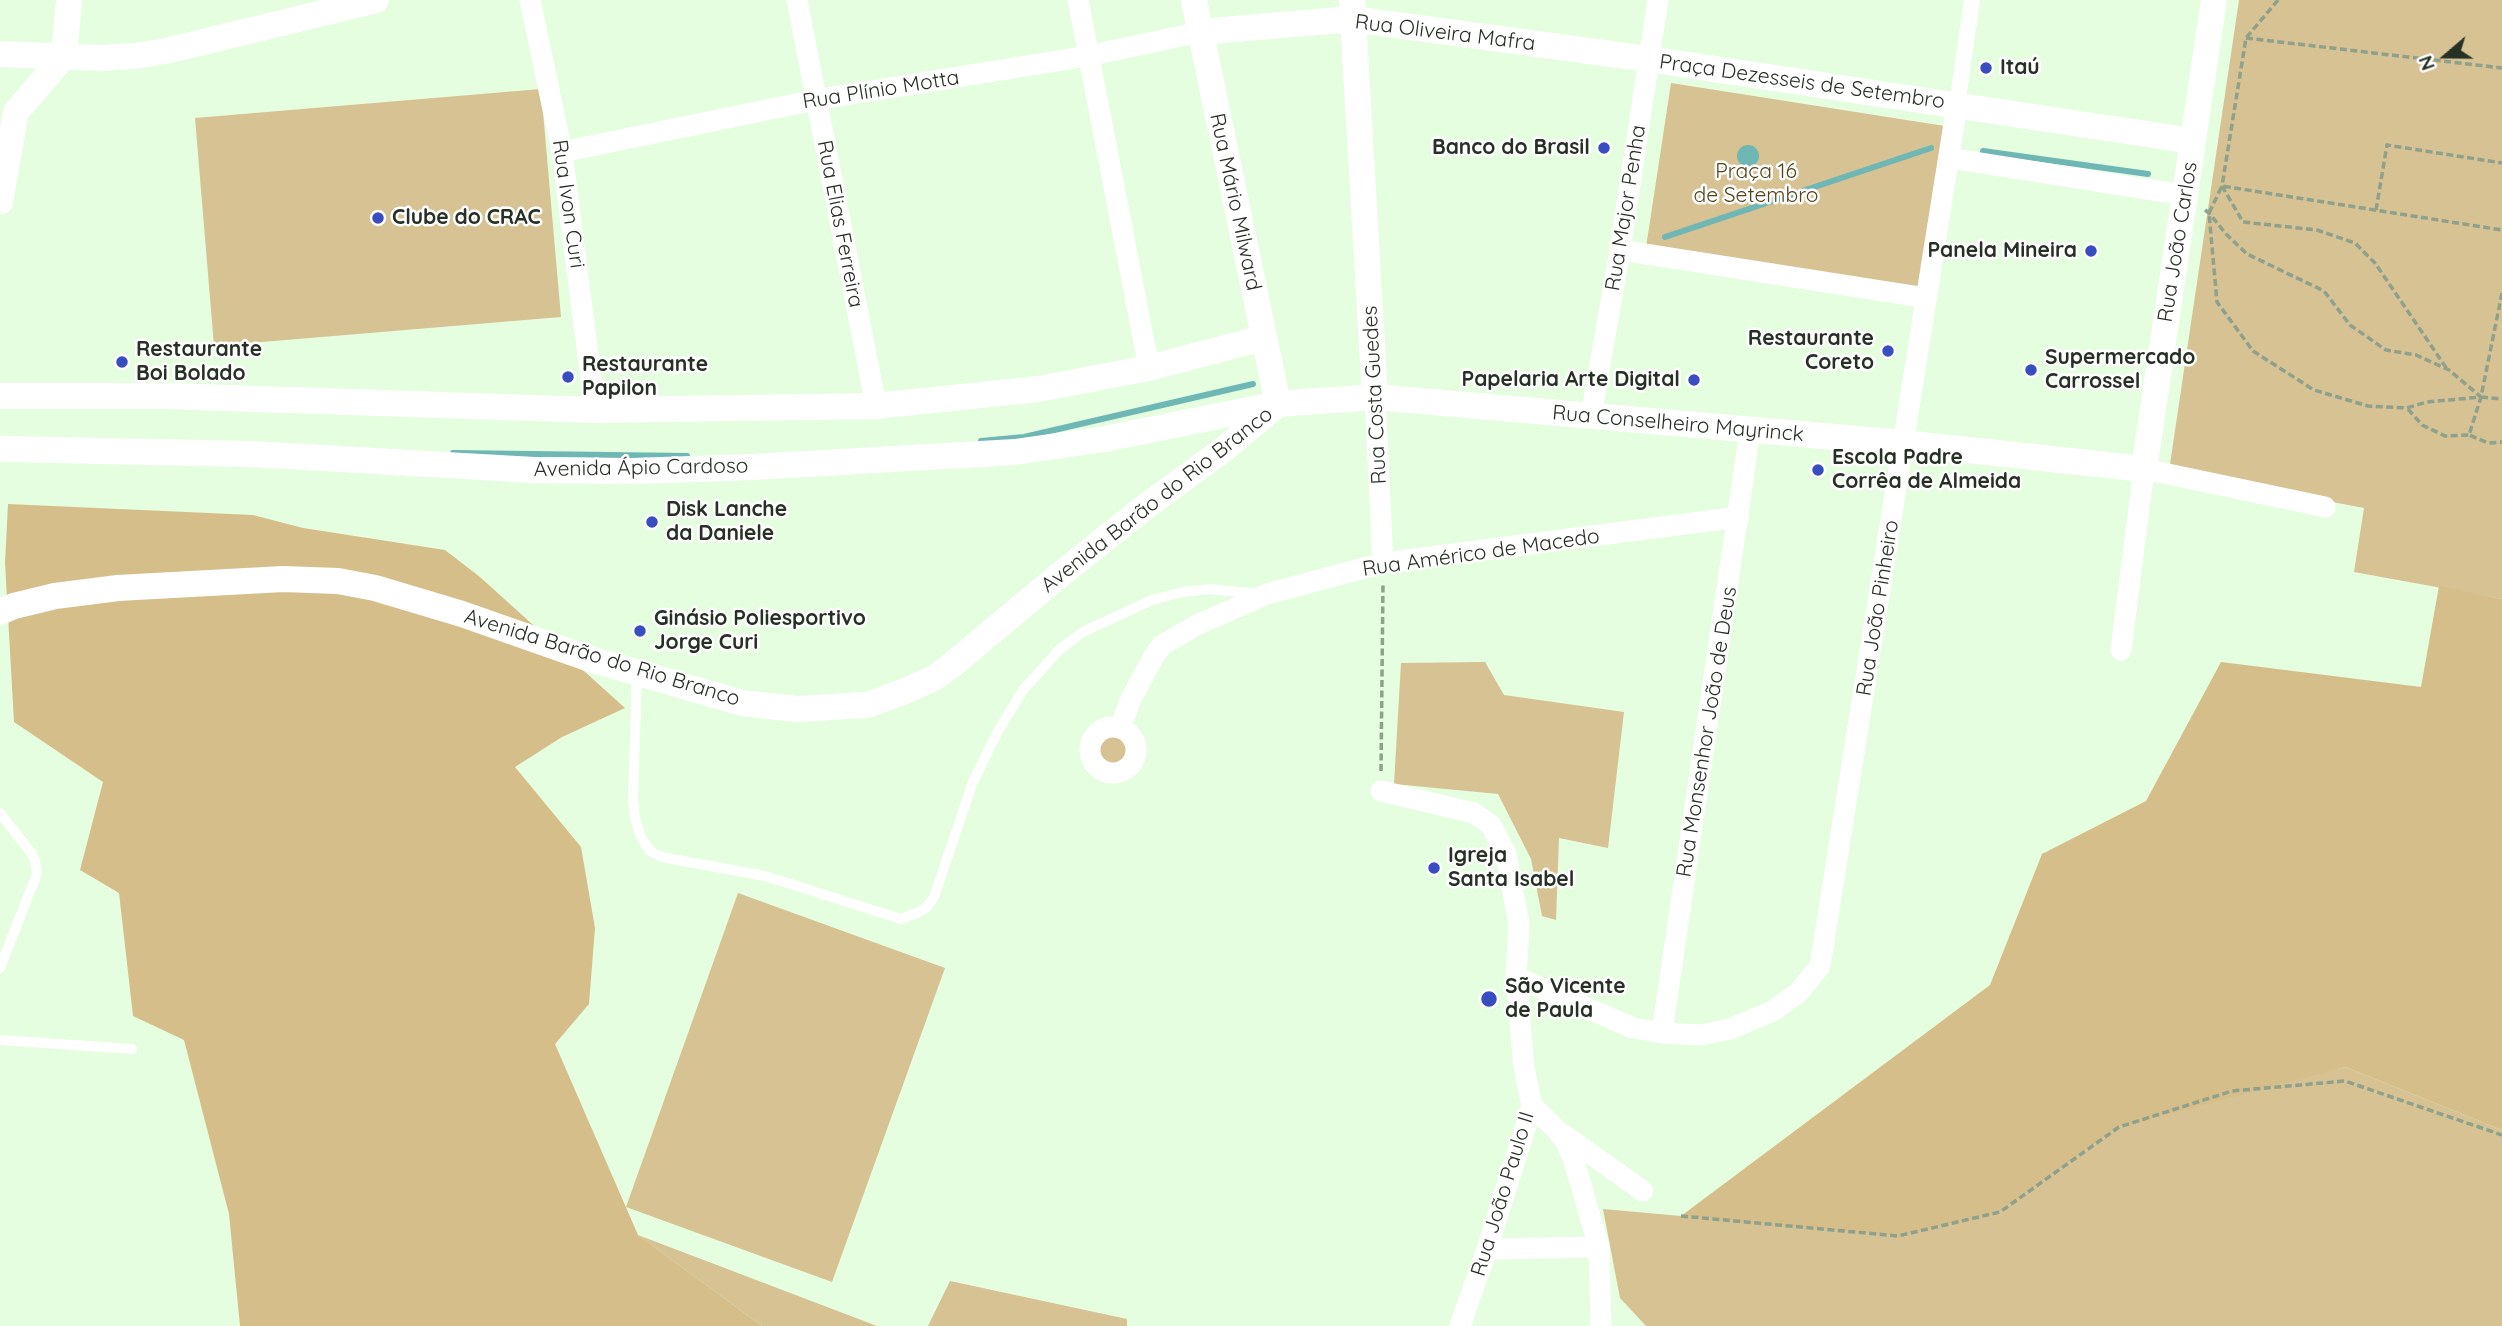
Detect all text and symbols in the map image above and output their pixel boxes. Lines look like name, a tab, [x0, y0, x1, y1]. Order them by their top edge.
street label: Rua Oliveira Mafra	[1353, 9, 1537, 57]
north arrow	[2411, 21, 2481, 91]
street label: Praça Dezesseis de Setembro	[1658, 49, 1946, 115]
text: N	[2413, 53, 2440, 74]
place label: Itaú	[2000, 55, 2040, 81]
marker: Itaú	[1978, 60, 1994, 76]
street label: Rua Plínio Motta	[801, 65, 961, 115]
street label: Rua Mário Milward	[1204, 111, 1266, 293]
street label: Rua Major Penha	[1600, 123, 1652, 293]
place label: Banco do Brasil	[1432, 135, 1590, 161]
street label: Rua Ivon Curi	[547, 138, 589, 270]
street label: Rua Elias Ferreira	[811, 138, 869, 310]
marker: Banco do Brasil	[1596, 140, 1612, 156]
park label: Praça 16 de Setembro	[1693, 159, 1819, 209]
street label: Rua João Carlos	[2153, 160, 2203, 324]
place label: Clube do CRAC	[392, 205, 541, 231]
marker: Clube do CRAC	[370, 210, 386, 226]
place label: Panela Mineira	[1928, 238, 2077, 264]
marker: Panela Mineira	[2083, 243, 2099, 259]
street label: Rua Costa Guedes	[1358, 305, 1392, 485]
place label: Restaurante Coreto	[1748, 326, 1874, 376]
place label: Restaurante Boi Bolado	[136, 337, 262, 387]
marker: Restaurante Coreto	[1880, 343, 1896, 359]
place label: Supermercado Carrossel	[2045, 345, 2195, 395]
place label: Restaurante Papilon	[582, 352, 708, 402]
marker: Restaurante Boi Bolado	[114, 354, 130, 370]
marker: Supermercado Carrossel	[2023, 362, 2039, 378]
place label: Papelaria Arte Digital	[1462, 367, 1680, 393]
marker: Restaurante Papilon	[560, 369, 576, 385]
marker: Papelaria Arte Digital	[1686, 372, 1702, 388]
street label: Rua Conselheiro Mayrinck	[1551, 400, 1805, 448]
street label: Avenida Barão do Rio Branco	[1036, 402, 1278, 598]
place label: Escola Padre Corrêa de Almeida	[1832, 445, 2021, 495]
street label: Avenida Ápio Cardoso	[533, 454, 749, 482]
marker: Escola Padre Corrêa de Almeida	[1810, 462, 1826, 478]
place label: Disk Lanche da Daniele	[666, 497, 787, 547]
marker: Disk Lanche da Daniele	[644, 514, 660, 530]
street label: Rua João Pinheiro	[1852, 518, 1904, 698]
street label: Rua Américo de Macedo	[1361, 524, 1601, 582]
street label: Rua Monsenhor João de Deus	[1672, 585, 1742, 879]
street label: Avenida Barão do Rio Branco	[461, 604, 743, 712]
place label: Ginásio Poliesportivo Jorge Curi	[654, 606, 866, 656]
marker: Ginásio Poliesportivo Jorge Curi	[632, 623, 648, 639]
place label: Igreja Santa Isabel	[1448, 843, 1574, 893]
marker: Igreja Santa Isabel	[1426, 860, 1442, 876]
place label: São Vicente de Paula	[1505, 974, 1626, 1024]
marker: São Vicente de Paula	[1479, 989, 1499, 1009]
street label: Rua João Paulo II	[1466, 1109, 1540, 1279]

